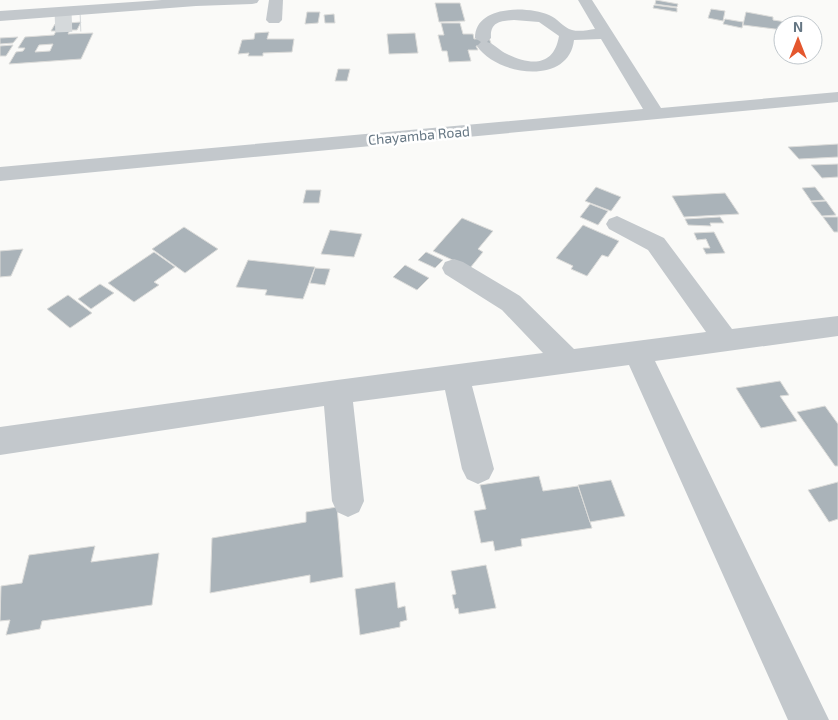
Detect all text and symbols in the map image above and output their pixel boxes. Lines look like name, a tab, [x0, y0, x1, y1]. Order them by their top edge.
north arrow	[773, 15, 823, 65]
text: N	[793, 18, 803, 35]
street label: Chayamba Road	[367, 122, 471, 148]

